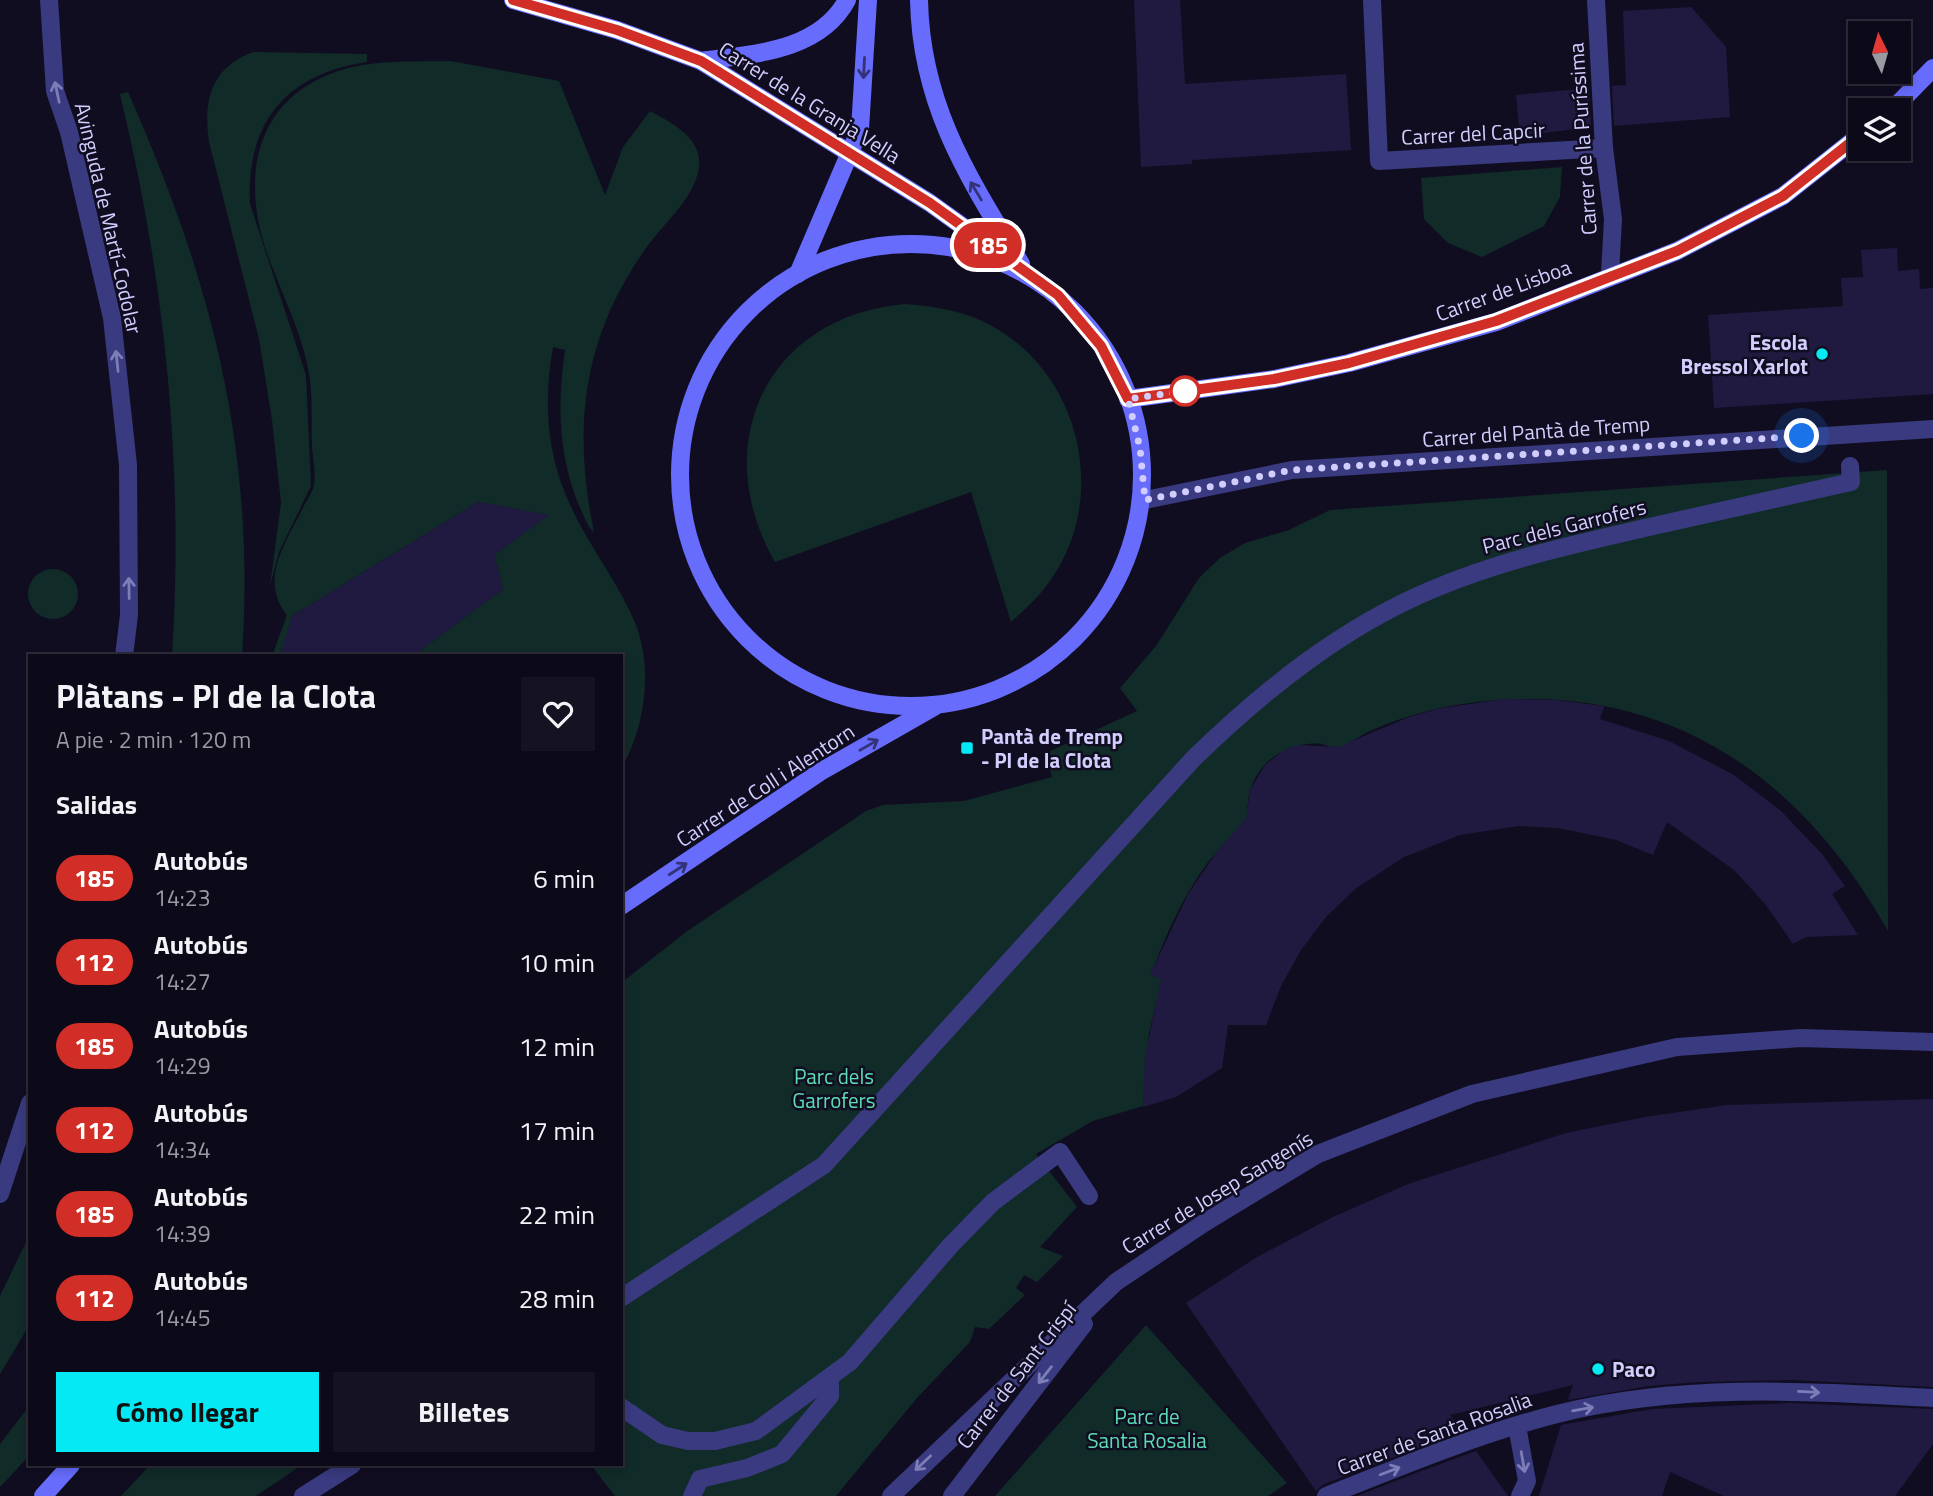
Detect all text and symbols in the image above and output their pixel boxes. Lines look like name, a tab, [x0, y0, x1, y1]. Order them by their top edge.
north arrow	[1848, 21, 1911, 84]
map controls	[1848, 21, 1911, 161]
street label: Carrer de la Granja Vella	[713, 33, 908, 171]
street label: Carrer de la Puríssima	[1559, 41, 1605, 236]
one-way arrow	[857, 56, 870, 79]
one-way arrow	[50, 81, 64, 104]
button: layers	[1848, 98, 1911, 161]
street label: Avinguda de Martí-Codolar	[67, 99, 151, 337]
street label: Carrer del Capcir	[1400, 113, 1546, 153]
one-way arrow	[969, 181, 983, 201]
line badge: 185	[948, 222, 1028, 268]
text: 185	[968, 227, 1008, 263]
street label: Carrer de Lisboa	[1431, 250, 1576, 329]
place label: Escola Bressol Xarlot	[1681, 326, 1808, 382]
marker: Escola Bressol Xarlot	[1814, 346, 1830, 362]
one-way arrow	[110, 351, 123, 373]
unlabelled marker	[1170, 376, 1200, 406]
street label: Carrer del Pantà de Tremp	[1421, 407, 1651, 455]
your location	[1784, 418, 1819, 453]
street label: Parc dels Garrofers	[1479, 490, 1649, 562]
one-way arrow	[122, 577, 136, 600]
text: Plàtans - Pl de la Clota	[56, 671, 376, 721]
button: heart	[521, 677, 595, 751]
street label: Carrer de Coll i Alentorn	[669, 715, 861, 855]
place label: Pantà de Tremp - Pl de la Clota	[981, 720, 1123, 776]
text: A pie · 2 min · 120 m	[56, 722, 251, 757]
one-way arrow	[858, 738, 878, 752]
marker: Pantà de Tremp - Pl de la Clota	[959, 740, 975, 756]
text: Salidas	[56, 785, 137, 824]
text: Autobús	[154, 841, 248, 880]
text: 6 min	[533, 859, 595, 898]
text: 185	[74, 860, 115, 896]
one-way arrow	[668, 861, 687, 876]
text: 14:23	[154, 880, 211, 915]
text: Autobús	[154, 925, 248, 964]
text: 10 min	[519, 943, 595, 982]
text: 112	[74, 944, 115, 980]
text: 14:27	[154, 964, 211, 999]
text: Autobús	[154, 1009, 248, 1048]
text: 12 min	[519, 1027, 595, 1066]
text: 185	[74, 1028, 115, 1064]
text: 14:29	[154, 1048, 211, 1083]
park label: Parc dels Garrofers	[792, 1060, 876, 1116]
text: Autobús	[154, 1093, 248, 1132]
text: 17 min	[519, 1111, 595, 1150]
text: 112	[74, 1112, 115, 1148]
street label: Carrer de Josep Sangenís	[1115, 1122, 1319, 1262]
text: 14:34	[154, 1132, 211, 1167]
text: Autobús	[154, 1177, 248, 1216]
text: 22 min	[519, 1195, 595, 1234]
text: 185	[74, 1196, 115, 1232]
text: 14:39	[154, 1216, 211, 1251]
text: Autobús	[154, 1261, 248, 1300]
text: 28 min	[519, 1279, 595, 1318]
text: 112	[74, 1280, 115, 1316]
street label: Carrer de Sant Crispí	[948, 1294, 1085, 1455]
text: 14:45	[154, 1300, 211, 1335]
place label: Paco	[1612, 1353, 1655, 1385]
marker: Paco	[1590, 1361, 1606, 1377]
one-way arrow	[1037, 1365, 1052, 1384]
button: Cómo llegar	[56, 1372, 319, 1452]
button: Billetes	[333, 1372, 595, 1452]
street label: Carrer de Santa Rosalia	[1332, 1383, 1536, 1483]
one-way arrow	[1797, 1385, 1820, 1398]
park label: Parc de Santa Rosalia	[1087, 1400, 1207, 1456]
one-way arrow	[1571, 1402, 1594, 1415]
one-way arrow	[1517, 1450, 1531, 1473]
one-way arrow	[915, 1454, 932, 1471]
one-way arrow	[1379, 1464, 1400, 1477]

